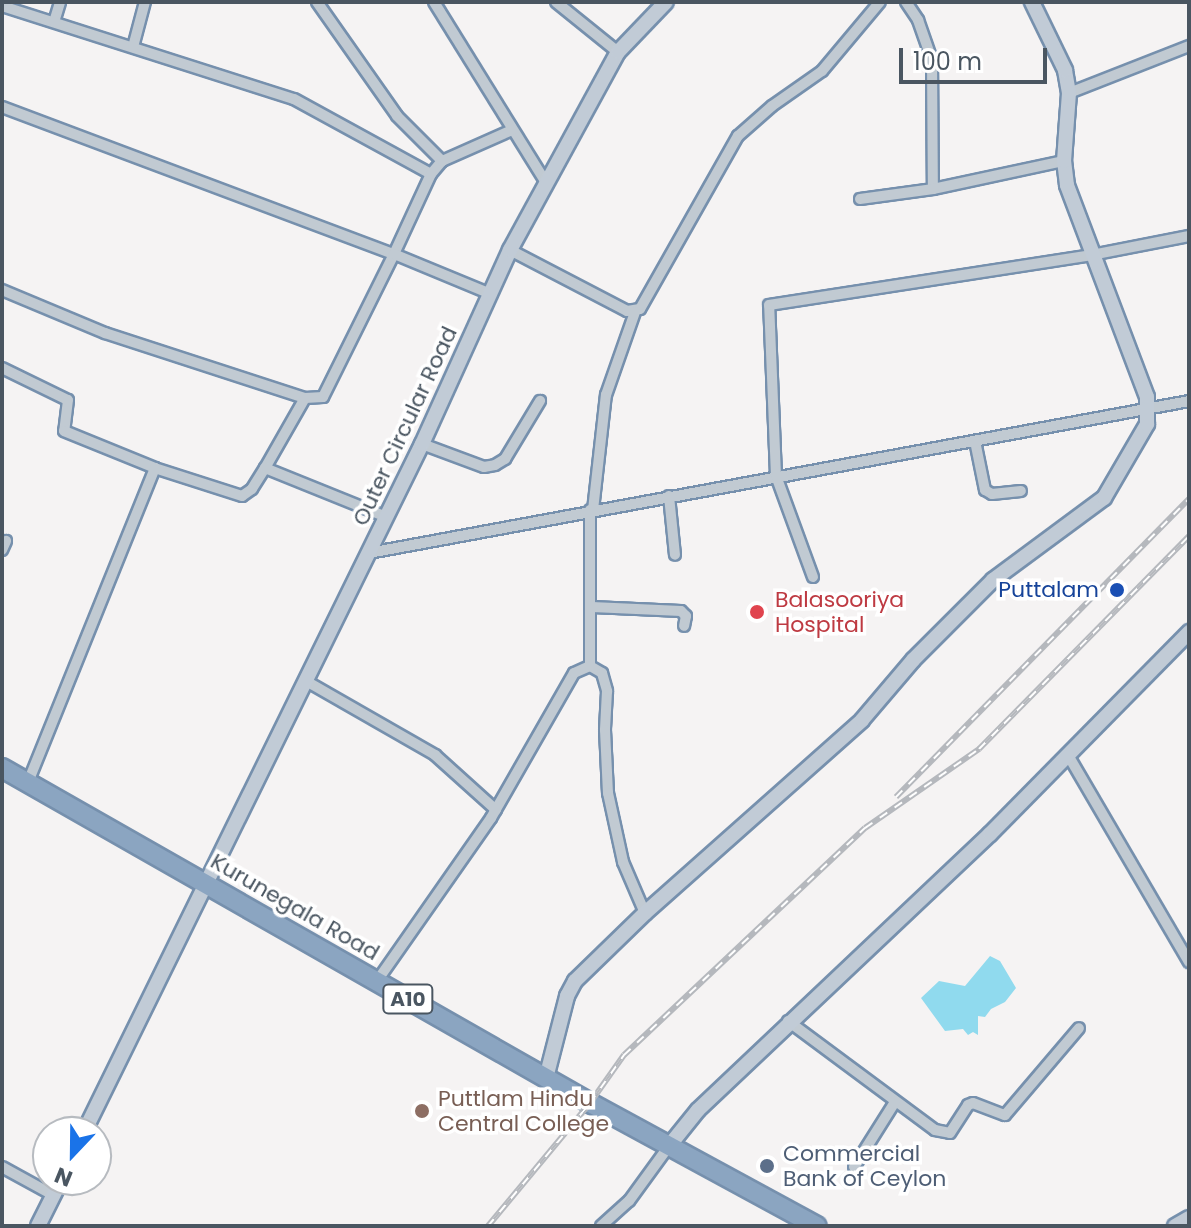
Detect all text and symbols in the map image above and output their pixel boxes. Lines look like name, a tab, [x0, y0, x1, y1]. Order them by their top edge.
scale bar	[903, 32, 1051, 82]
text: 100 m	[913, 45, 982, 78]
street label: Outer Circular Road	[347, 322, 463, 530]
place label: Puttalam	[998, 577, 1099, 603]
marker: Puttalam	[1106, 579, 1128, 601]
place label: Balasooriya Hospital	[775, 586, 904, 638]
marker: Balasooriya Hospital	[746, 601, 768, 623]
street label: Kurunegala Road	[206, 848, 384, 966]
road number: A10	[382, 983, 434, 1015]
place label: Puttlam Hindu Central College	[438, 1085, 609, 1136]
marker: Puttlam Hindu Central College	[413, 1102, 431, 1120]
north arrow	[32, 1116, 112, 1196]
place label: Commercial Bank of Ceylon	[783, 1140, 946, 1192]
marker: Commercial Bank of Ceylon	[758, 1157, 776, 1175]
text: N	[50, 1159, 77, 1194]

